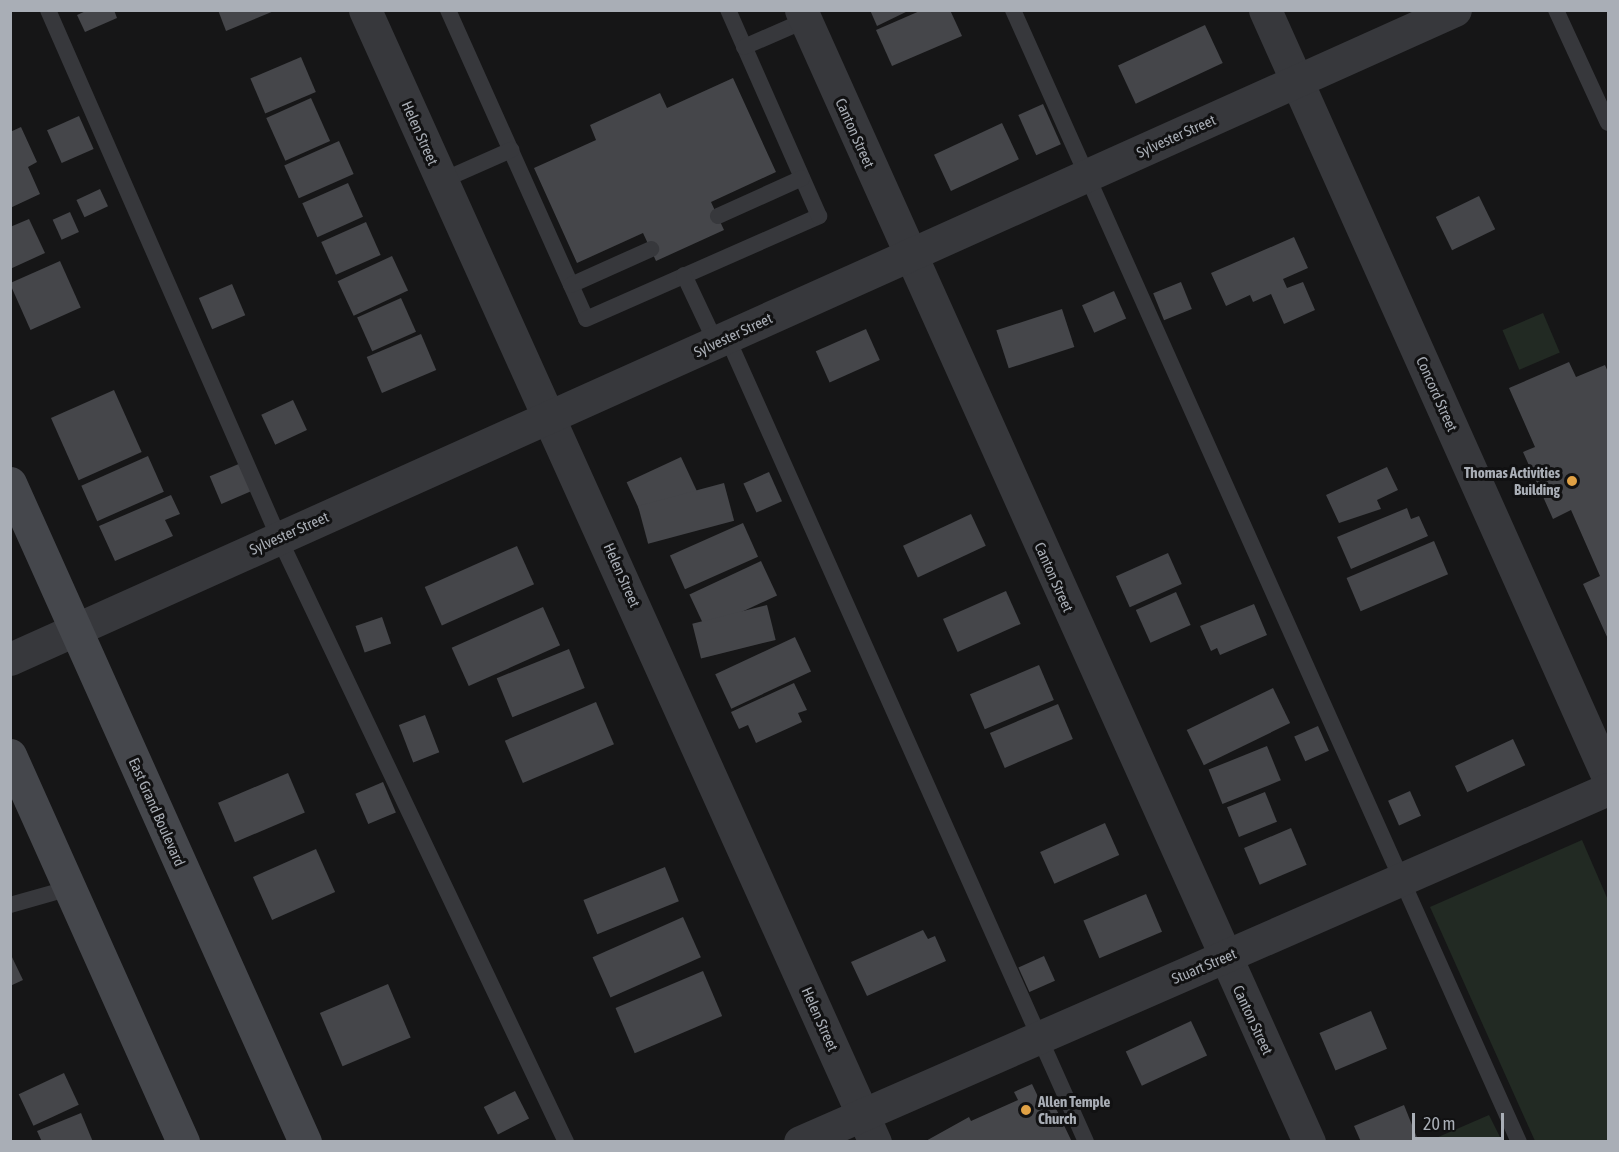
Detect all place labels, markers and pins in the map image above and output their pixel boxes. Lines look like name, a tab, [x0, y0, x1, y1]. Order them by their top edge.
place label: Thomas Activities Building	[1464, 463, 1560, 498]
marker: Thomas Activities Building	[1565, 474, 1579, 488]
place label: Allen Temple Church	[1038, 1092, 1110, 1127]
marker: Allen Temple Church	[1019, 1103, 1033, 1117]

